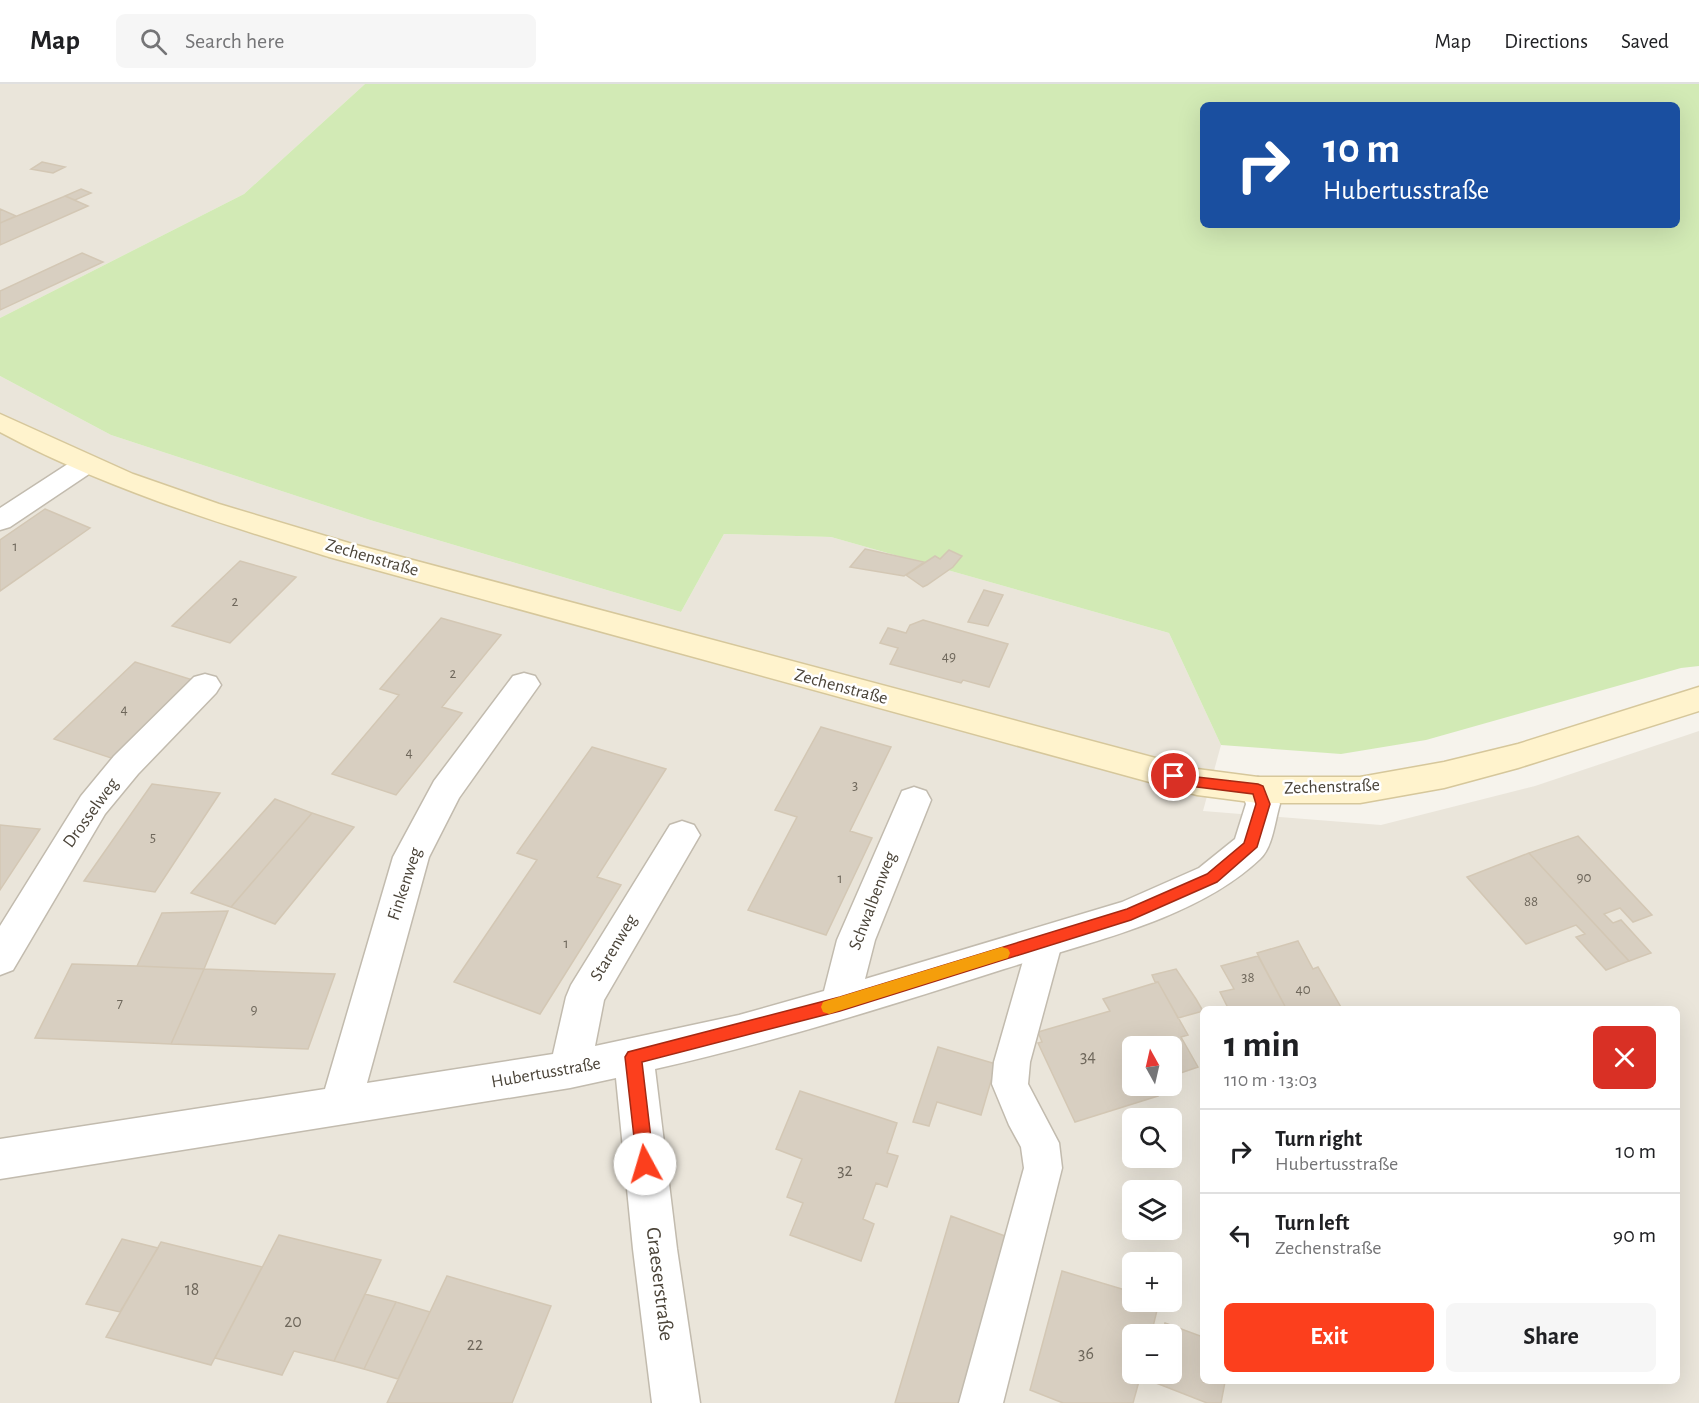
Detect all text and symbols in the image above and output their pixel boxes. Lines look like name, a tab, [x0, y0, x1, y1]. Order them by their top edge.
search box	[116, 14, 536, 68]
icon: search	[137, 25, 170, 58]
text: Map	[30, 27, 80, 55]
text: Search here	[185, 30, 284, 52]
text: Map	[1435, 31, 1471, 52]
text: Directions	[1504, 31, 1588, 52]
text: Saved	[1621, 31, 1669, 52]
icon: right	[1224, 126, 1302, 204]
text: 10 m	[1323, 128, 1400, 170]
text: Hubertusstraße	[1323, 177, 1489, 204]
street label: Zechenstraße	[323, 536, 421, 580]
house number: 1	[12, 539, 18, 554]
house number: 2	[232, 594, 239, 609]
house number: 49	[942, 649, 956, 664]
house number: 2	[450, 666, 457, 681]
street label: Zechenstraße	[792, 666, 890, 708]
house number: 4	[120, 702, 128, 717]
house number: 4	[405, 745, 413, 760]
pin	[1148, 750, 1199, 801]
icon: arrive	[1157, 759, 1190, 792]
street label: Drosselweg	[60, 775, 122, 851]
street label: Zechenstraße	[1284, 776, 1380, 798]
house number: 3	[852, 778, 858, 793]
house number: 5	[150, 830, 156, 845]
street label: Finkenweg	[385, 845, 425, 923]
street label: Schwalbenweg	[846, 849, 900, 953]
house number: 90	[1577, 870, 1592, 885]
house number: 1	[837, 871, 843, 886]
house number: 88	[1524, 894, 1538, 909]
street label: Starenweg	[587, 911, 641, 984]
house number: 1	[563, 936, 569, 951]
house number: 38	[1241, 970, 1255, 985]
house number: 40	[1295, 982, 1311, 997]
house number: 7	[117, 996, 123, 1011]
house number: 9	[250, 1002, 258, 1017]
button: close	[1593, 1026, 1656, 1089]
text: 1 min	[1224, 1027, 1300, 1063]
north arrow	[1122, 1036, 1182, 1096]
map controls	[1122, 1036, 1182, 1384]
house number: 34	[1080, 1048, 1096, 1066]
street label: Hubertusstraße	[490, 1055, 602, 1091]
text: 110 m · 13:03	[1224, 1070, 1317, 1090]
button: search	[1122, 1108, 1182, 1168]
text: Turn right	[1275, 1128, 1362, 1150]
position arrow	[613, 1132, 677, 1196]
icon: right	[1224, 1135, 1257, 1168]
text: 10 m	[1616, 1140, 1656, 1162]
text: Hubertusstraße	[1275, 1154, 1398, 1174]
house number: 32	[837, 1162, 853, 1180]
button: layers	[1122, 1180, 1182, 1240]
text: Turn left	[1275, 1212, 1349, 1234]
icon: left	[1224, 1219, 1257, 1252]
text: 90 m	[1613, 1224, 1656, 1246]
street label: Graeserstraße	[643, 1226, 677, 1342]
text: Zechenstraße	[1275, 1238, 1381, 1258]
button: +	[1122, 1252, 1182, 1312]
house number: 18	[185, 1281, 199, 1299]
button: Exit	[1224, 1303, 1434, 1372]
button: Share	[1446, 1303, 1656, 1372]
house number: 20	[284, 1313, 302, 1331]
button: −	[1122, 1324, 1182, 1384]
house number: 22	[467, 1336, 483, 1354]
house number: 36	[1078, 1345, 1094, 1363]

